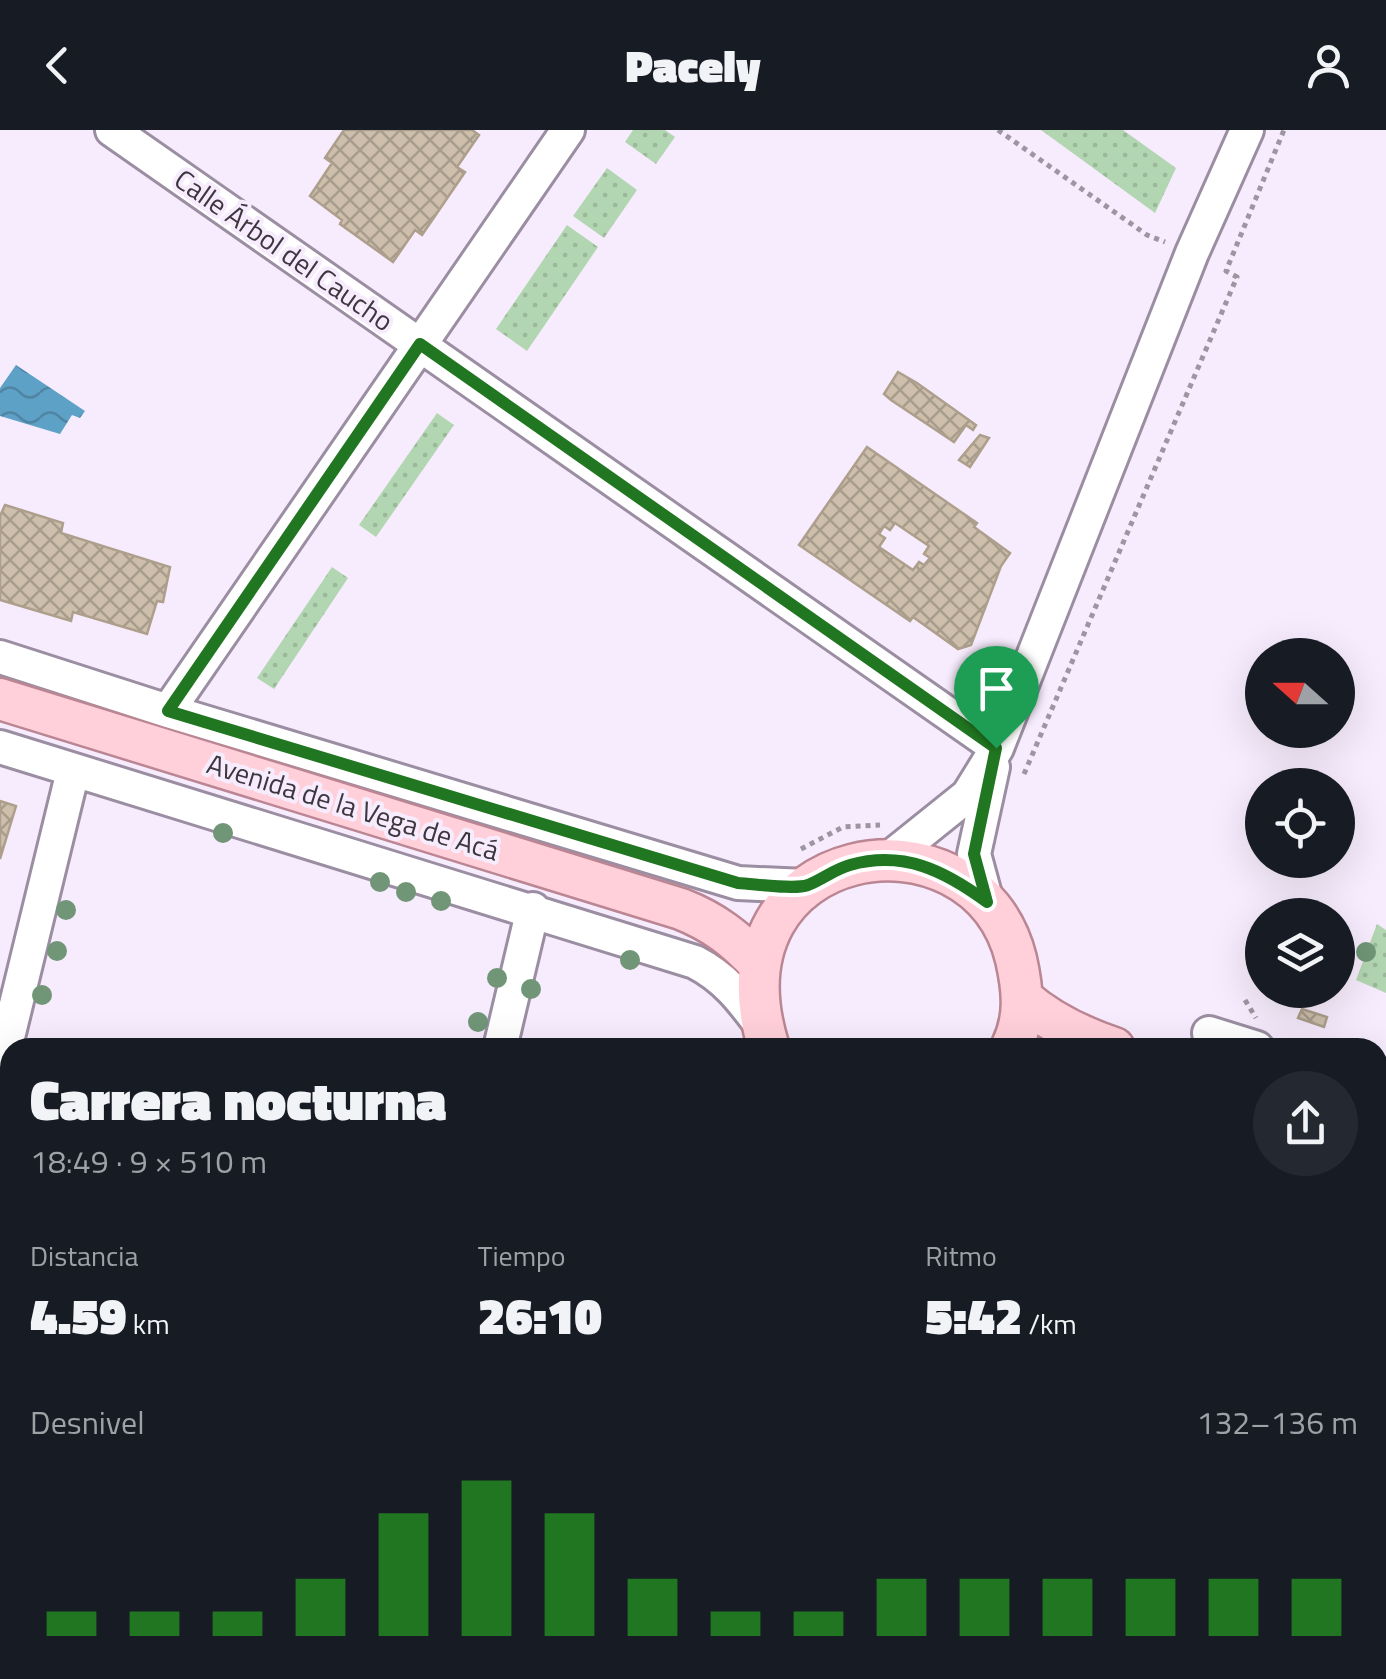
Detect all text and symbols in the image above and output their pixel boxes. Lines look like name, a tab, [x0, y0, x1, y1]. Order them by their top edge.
text: Pacely	[625, 31, 761, 99]
icon: back	[30, 38, 85, 93]
icon: person	[1301, 38, 1356, 93]
street label: Calle Árbol del Caucho	[166, 158, 403, 341]
north arrow	[1245, 638, 1355, 748]
map controls	[1245, 638, 1355, 1008]
pin	[954, 646, 1039, 749]
icon: arrive	[969, 661, 1024, 716]
street label: Avenida de la Vega de Acá	[202, 742, 505, 871]
button: locate	[1245, 768, 1355, 878]
button: layers	[1245, 898, 1355, 1008]
text: Carrera nocturna	[30, 1058, 447, 1141]
button: share	[1253, 1071, 1358, 1176]
text: 18:49 · 9 × 510 m	[30, 1137, 267, 1185]
text: Distancia	[30, 1234, 138, 1277]
text: Tiempo	[478, 1234, 566, 1277]
text: Ritmo	[925, 1234, 997, 1277]
text: 4.59	[30, 1277, 127, 1353]
text: 26:10	[478, 1277, 602, 1353]
text: 5:42	[925, 1277, 1022, 1353]
text: km	[127, 1302, 170, 1345]
text: /km	[1022, 1302, 1077, 1345]
text: Desnivel	[30, 1398, 145, 1446]
text: 132–136 m	[1196, 1398, 1358, 1446]

